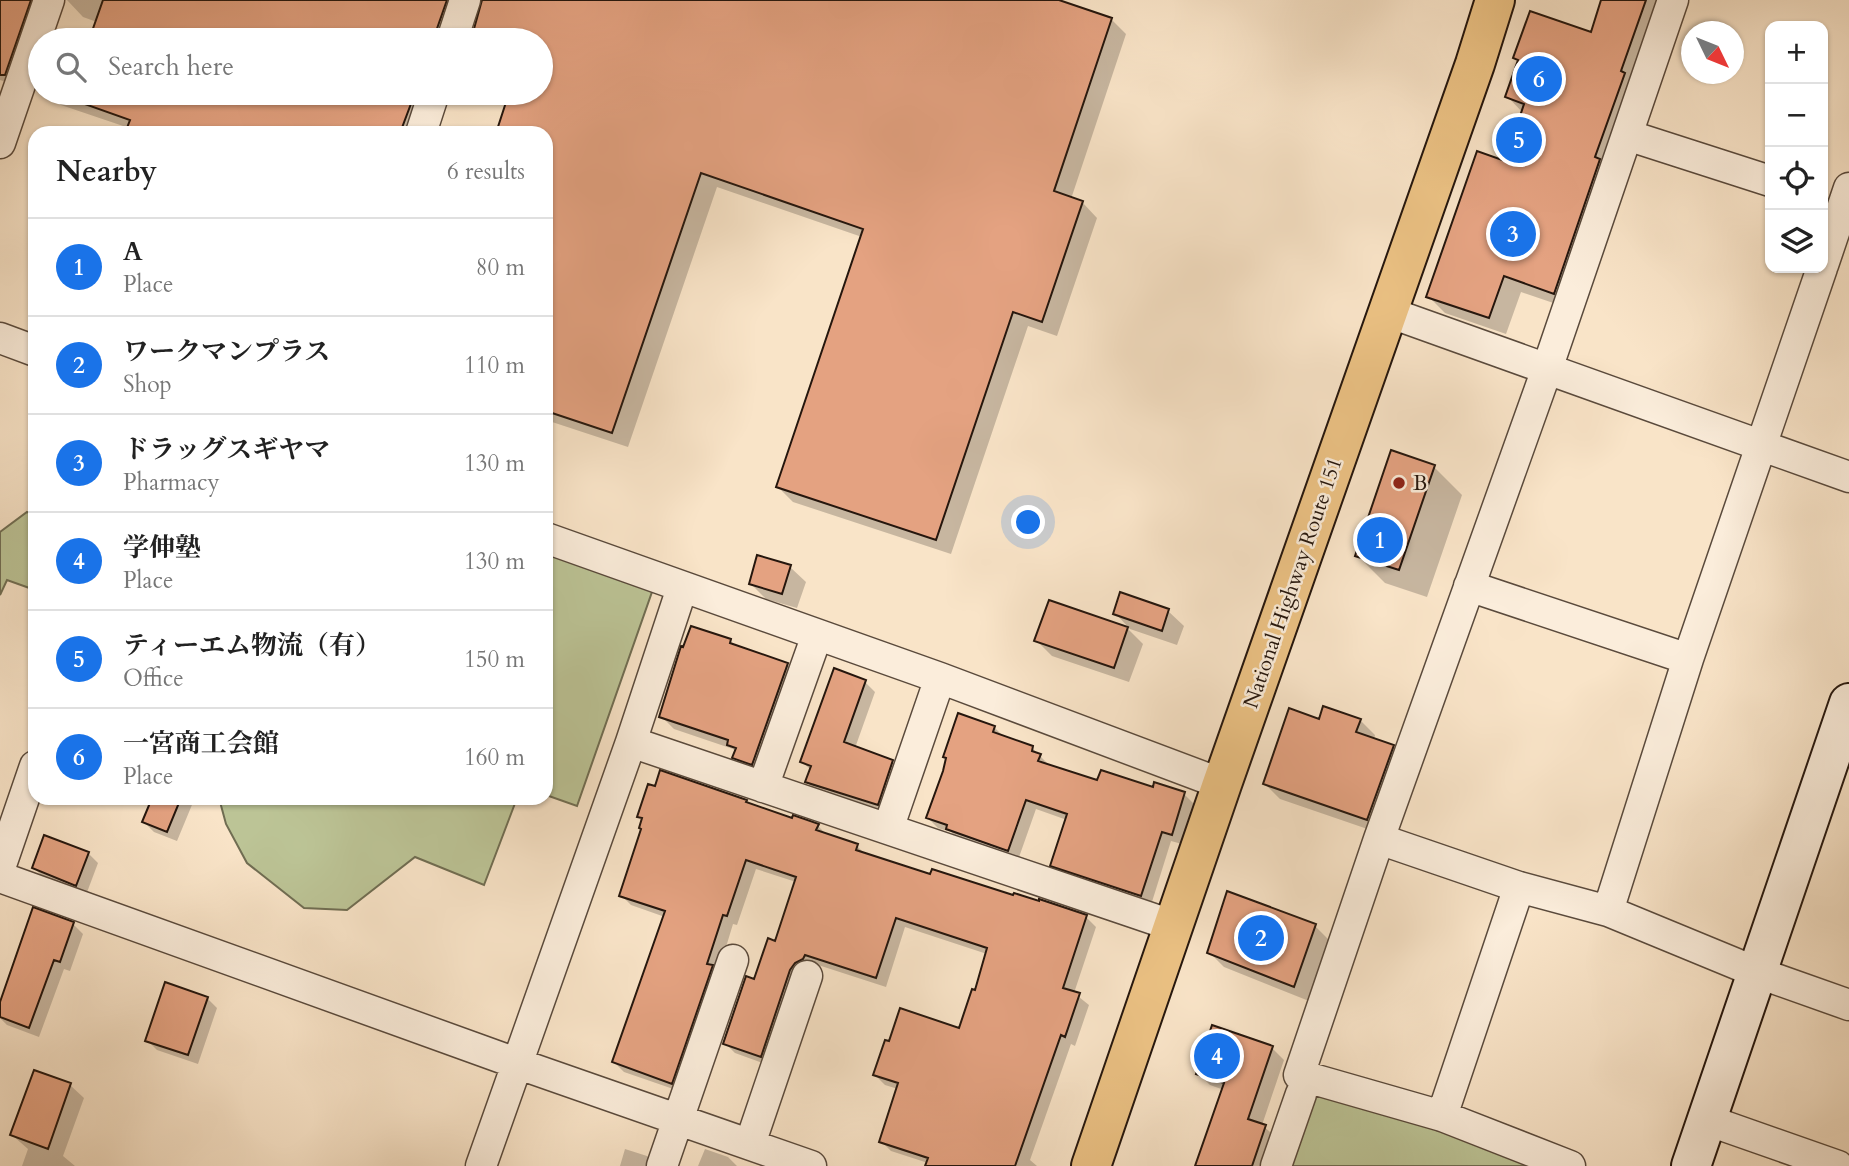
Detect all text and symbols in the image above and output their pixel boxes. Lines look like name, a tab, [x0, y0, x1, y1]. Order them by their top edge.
north arrow	[1681, 21, 1744, 84]
map controls	[1765, 21, 1828, 273]
button: +	[1765, 21, 1828, 84]
search box	[28, 28, 553, 105]
icon: search	[52, 48, 90, 86]
text: Search here	[108, 49, 234, 84]
pin: 6	[1516, 53, 1562, 105]
button: −	[1765, 84, 1828, 147]
pin: 5	[1496, 114, 1542, 166]
button: locate	[1765, 147, 1828, 210]
text: Nearby	[56, 151, 157, 192]
text: 6 results	[447, 156, 525, 187]
pin: 3	[1490, 208, 1536, 260]
button: layers	[1765, 210, 1828, 273]
text: A	[123, 234, 143, 269]
text: 1	[73, 252, 85, 283]
text: 80 m	[476, 252, 525, 283]
text: Place	[123, 269, 173, 300]
text: ワークマンプラス	[123, 334, 330, 369]
text: 2	[73, 350, 85, 381]
text: 110 m	[464, 350, 525, 381]
text: Shop	[123, 369, 172, 400]
text: ドラッグスギヤマ	[123, 432, 330, 467]
text: 3	[73, 448, 85, 479]
text: 130 m	[464, 448, 525, 479]
street label: National Highway Route 151	[1236, 454, 1350, 712]
text: Pharmacy	[123, 467, 220, 498]
place label: B	[1413, 469, 1427, 498]
marker: B	[1391, 475, 1407, 491]
your location	[1011, 505, 1045, 539]
pin: 1	[1357, 514, 1403, 566]
text: 学伸塾	[123, 530, 201, 565]
text: 4	[73, 546, 85, 577]
text: 130 m	[464, 546, 525, 577]
text: Place	[123, 565, 173, 596]
text: ティーエム物流（有）	[123, 628, 381, 663]
text: 5	[73, 644, 85, 675]
text: 150 m	[464, 644, 525, 675]
text: Office	[123, 663, 184, 694]
text: 一宮商工会館	[123, 726, 279, 761]
text: 6	[73, 742, 85, 773]
text: 160 m	[464, 742, 525, 773]
text: Place	[123, 761, 173, 792]
pin: 2	[1238, 912, 1284, 964]
pin: 4	[1194, 1030, 1240, 1082]

